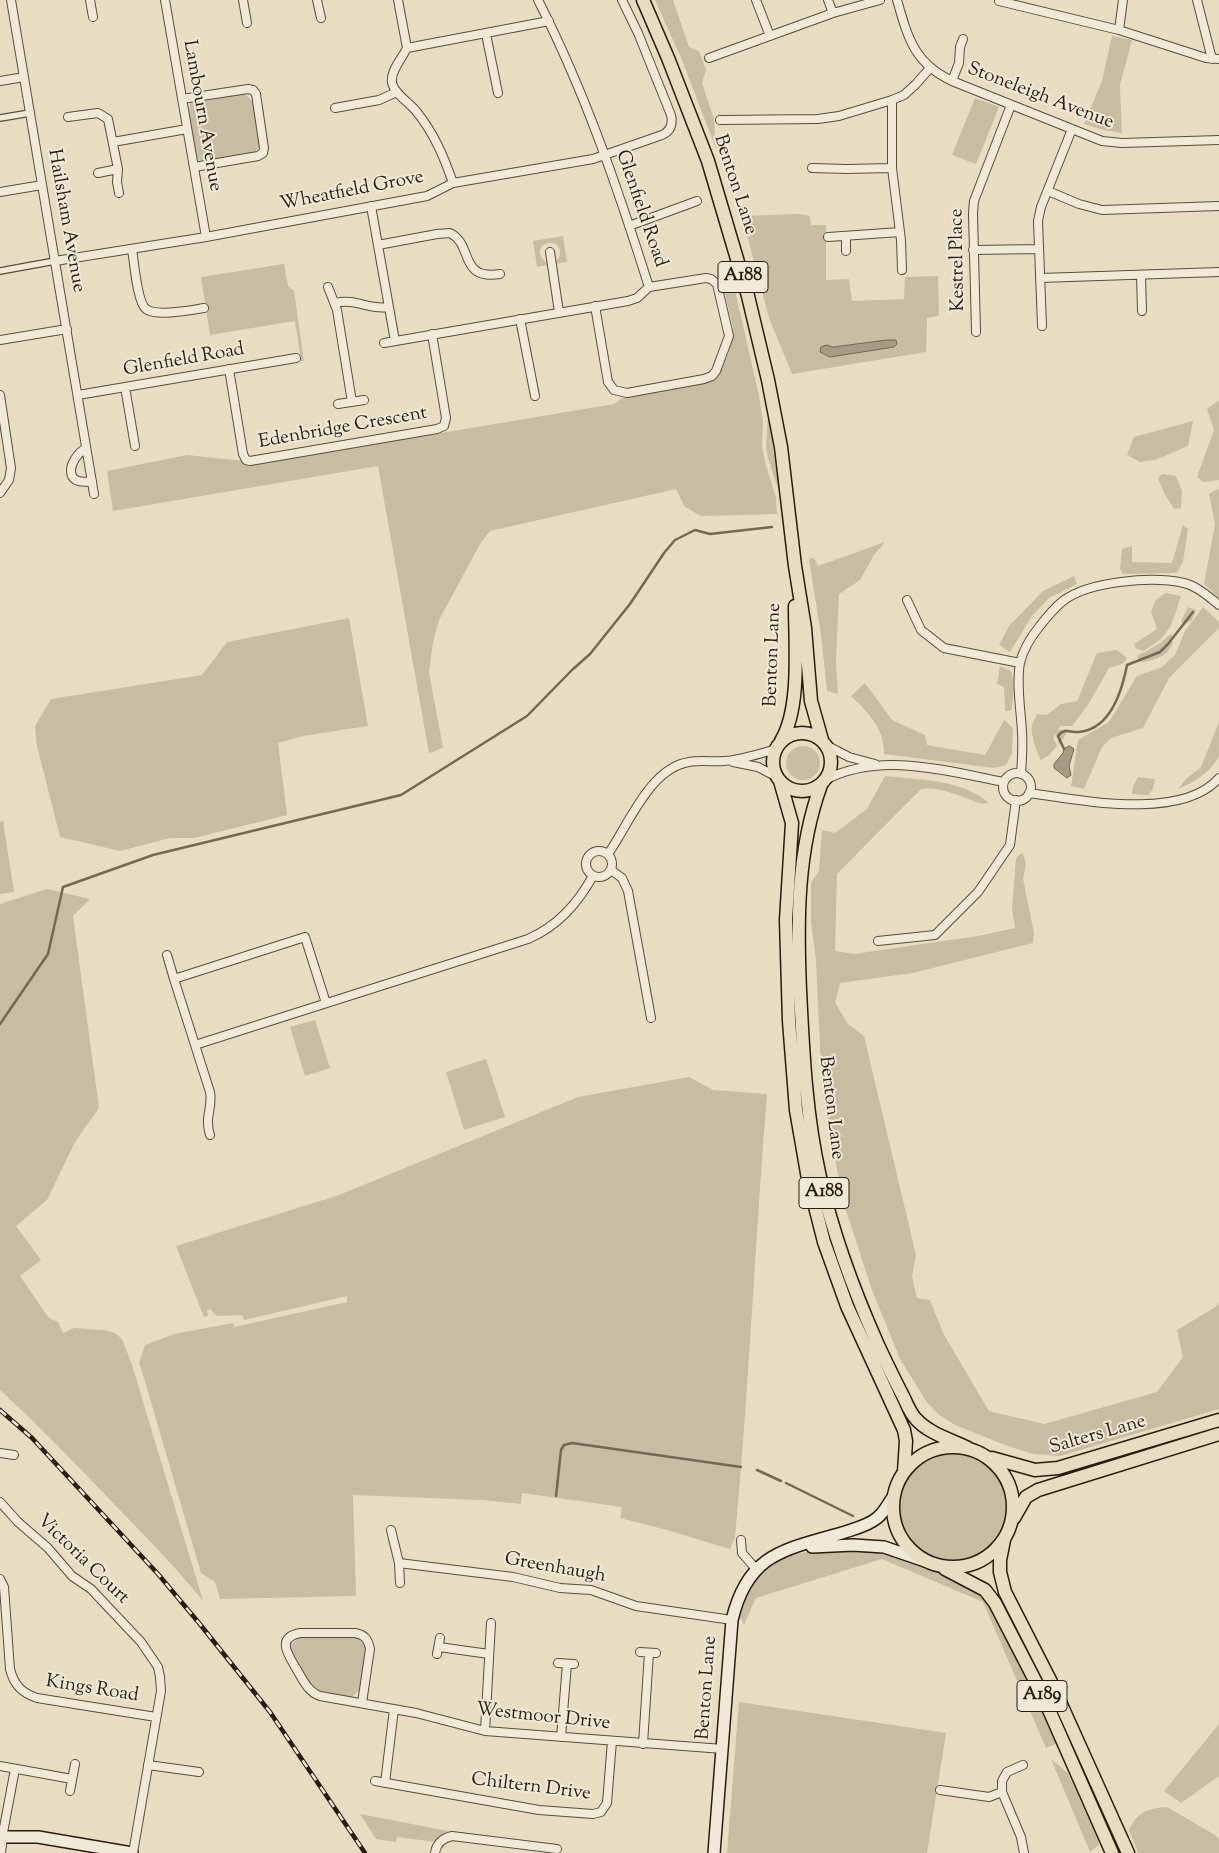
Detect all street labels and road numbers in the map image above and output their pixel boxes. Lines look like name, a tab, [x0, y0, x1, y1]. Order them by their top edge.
street label: Lambourn Avenue	[176, 39, 226, 193]
street label: Stoneleigh Avenue	[963, 59, 1117, 135]
street label: Benton Lane	[707, 132, 761, 238]
street label: Glenfield Road	[609, 147, 671, 271]
street label: Hailsham Avenue	[41, 148, 89, 294]
street label: Wheatfield Grove	[278, 167, 426, 217]
street label: Kestrel Place	[947, 208, 971, 312]
road number: A188	[718, 262, 768, 292]
street label: Glenfield Road	[122, 339, 246, 383]
street label: Edenbridge Crescent	[257, 403, 429, 455]
street label: Benton Lane	[761, 603, 787, 707]
street label: Benton Lane	[812, 1055, 848, 1161]
road number: A188	[799, 1178, 849, 1208]
street label: Salters Lane	[1047, 1411, 1149, 1461]
street label: Victoria Court	[31, 1510, 133, 1610]
street label: Greenhaugh	[502, 1549, 608, 1589]
street label: Benton Lane	[693, 1635, 723, 1741]
street label: Kings Road	[44, 1671, 140, 1709]
road number: A189	[1017, 1680, 1067, 1712]
street label: Westmoor Drive	[475, 1700, 611, 1736]
street label: Chiltern Drive	[470, 1769, 592, 1807]

